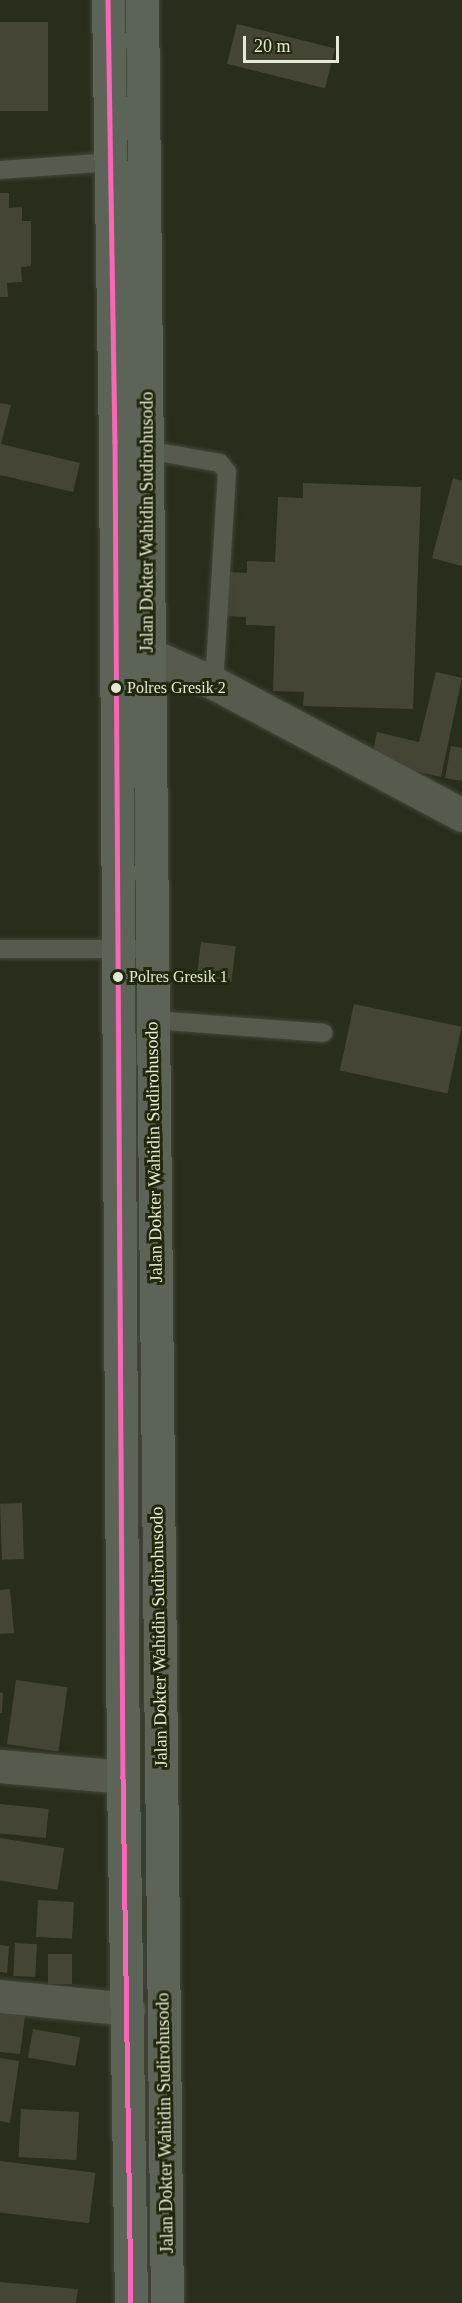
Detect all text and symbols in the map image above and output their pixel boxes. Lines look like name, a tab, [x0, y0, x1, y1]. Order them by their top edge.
scale bar	[246, 24, 342, 62]
text: 20 m	[254, 36, 291, 56]
street label: Jalan Dokter Wahidin Sudirohusodo	[136, 391, 158, 653]
place label: Polres Gresik 2	[127, 678, 226, 698]
marker: Polres Gresik 2	[110, 682, 122, 694]
place label: Polres Gresik 1	[129, 967, 228, 987]
marker: Polres Gresik 1	[112, 971, 124, 983]
street label: Jalan Dokter Wahidin Sudirohusodo	[141, 1021, 167, 1283]
street label: Jalan Dokter Wahidin Sudirohusodo	[146, 1506, 172, 1768]
street label: Jalan Dokter Wahidin Sudirohusodo	[152, 1992, 178, 2254]

